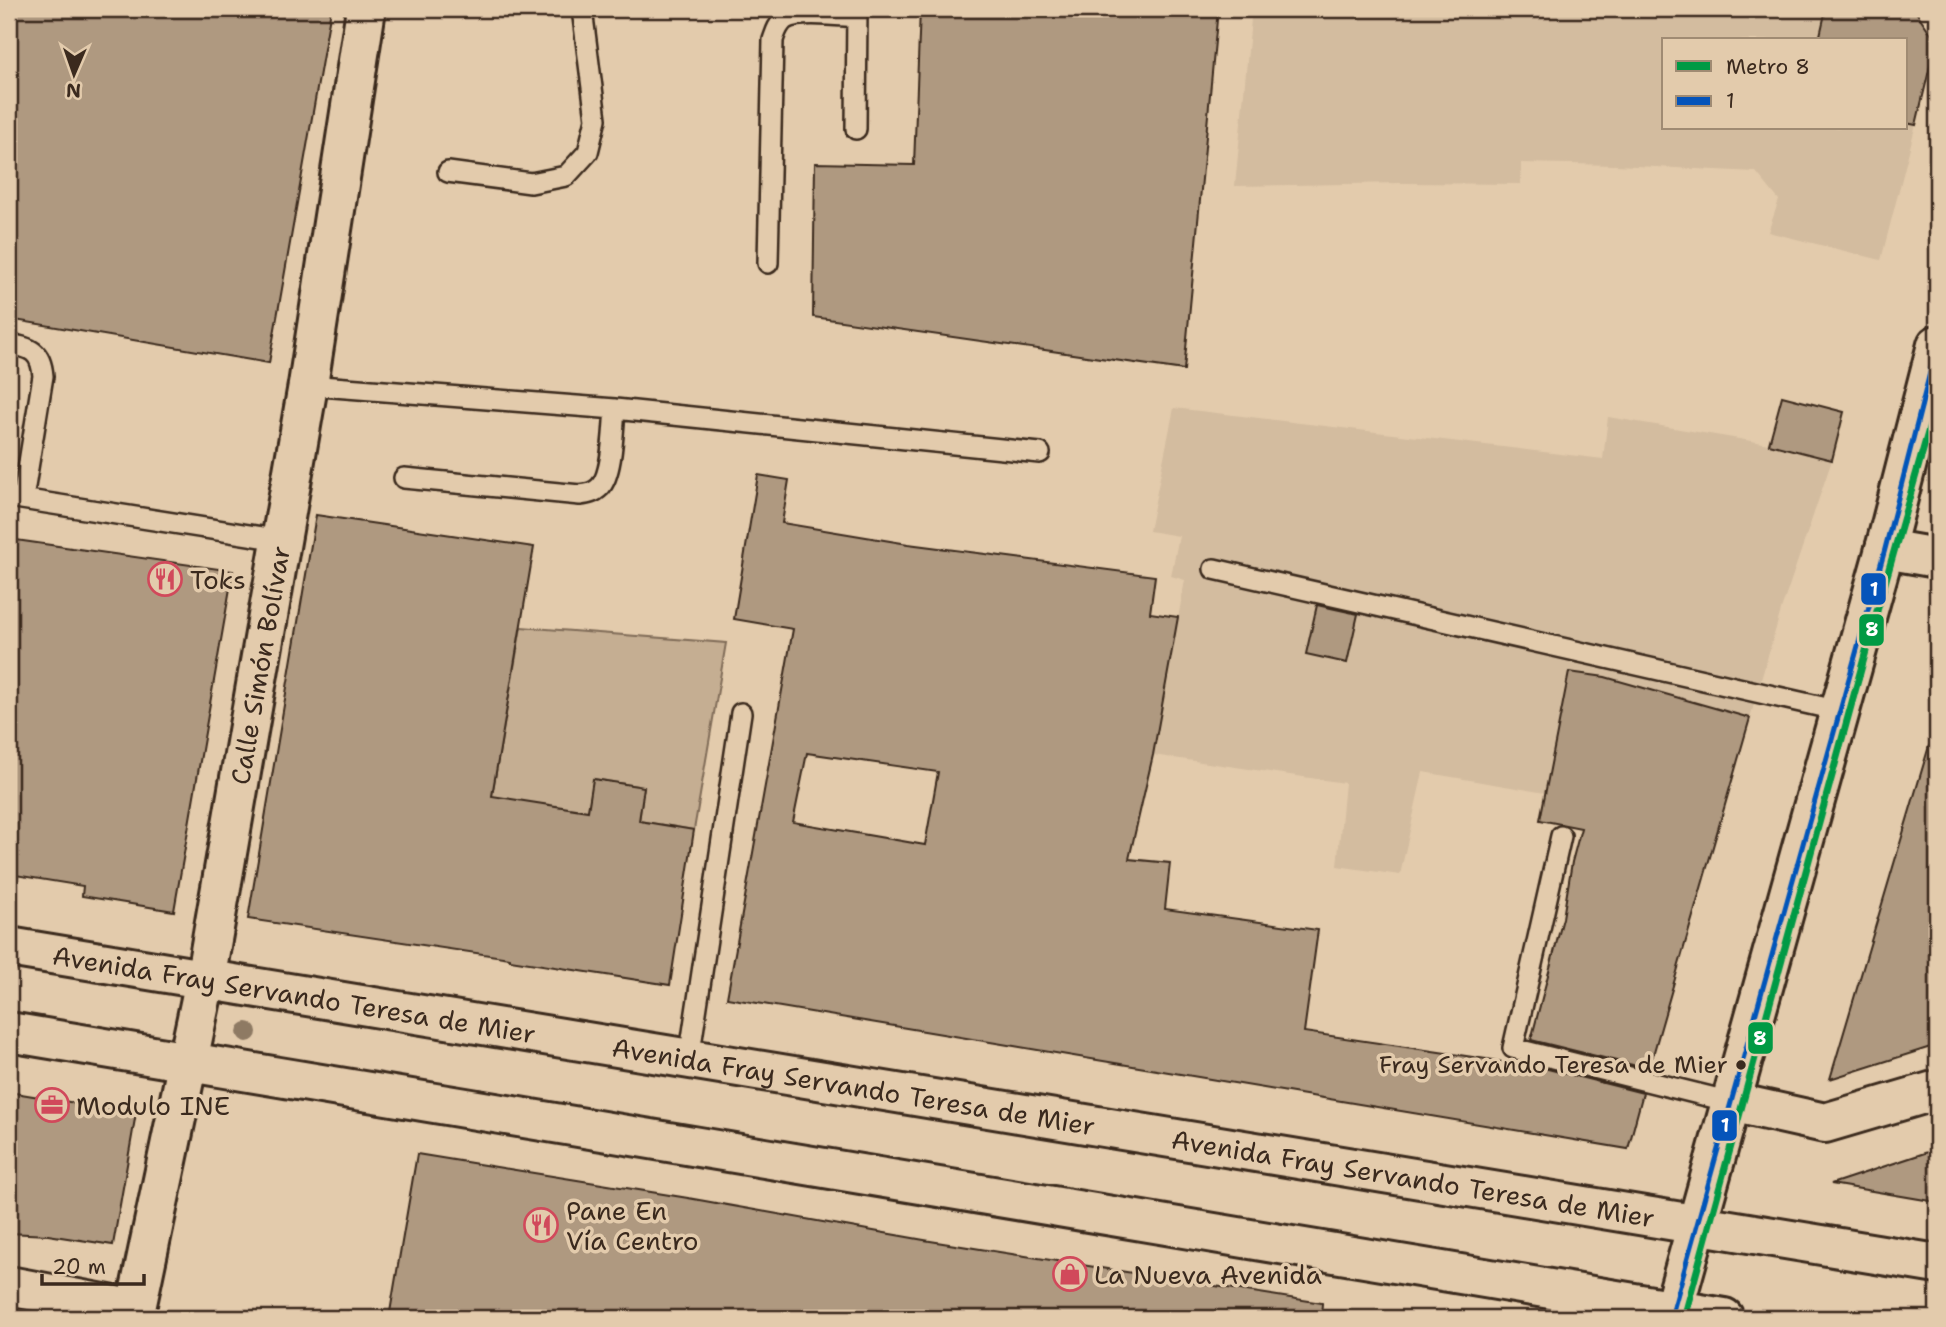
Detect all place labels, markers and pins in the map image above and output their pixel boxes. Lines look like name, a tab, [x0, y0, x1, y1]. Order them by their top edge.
restaurant icon: Toks	[146, 560, 184, 598]
place label: Toks	[190, 562, 246, 597]
place label: Fray Servando Teresa de Mier	[1379, 1049, 1728, 1081]
marker: Fray Servando Teresa de Mier	[1734, 1058, 1748, 1072]
office icon: Modulo INE	[33, 1086, 71, 1124]
place label: Modulo INE	[76, 1088, 230, 1123]
place label: Pane En Vía Centro	[566, 1193, 698, 1258]
restaurant icon: Pane En Vía Centro	[522, 1206, 560, 1244]
shop icon: La Nueva Avenida	[1051, 1255, 1089, 1293]
place label: La Nueva Avenida	[1094, 1257, 1322, 1292]

